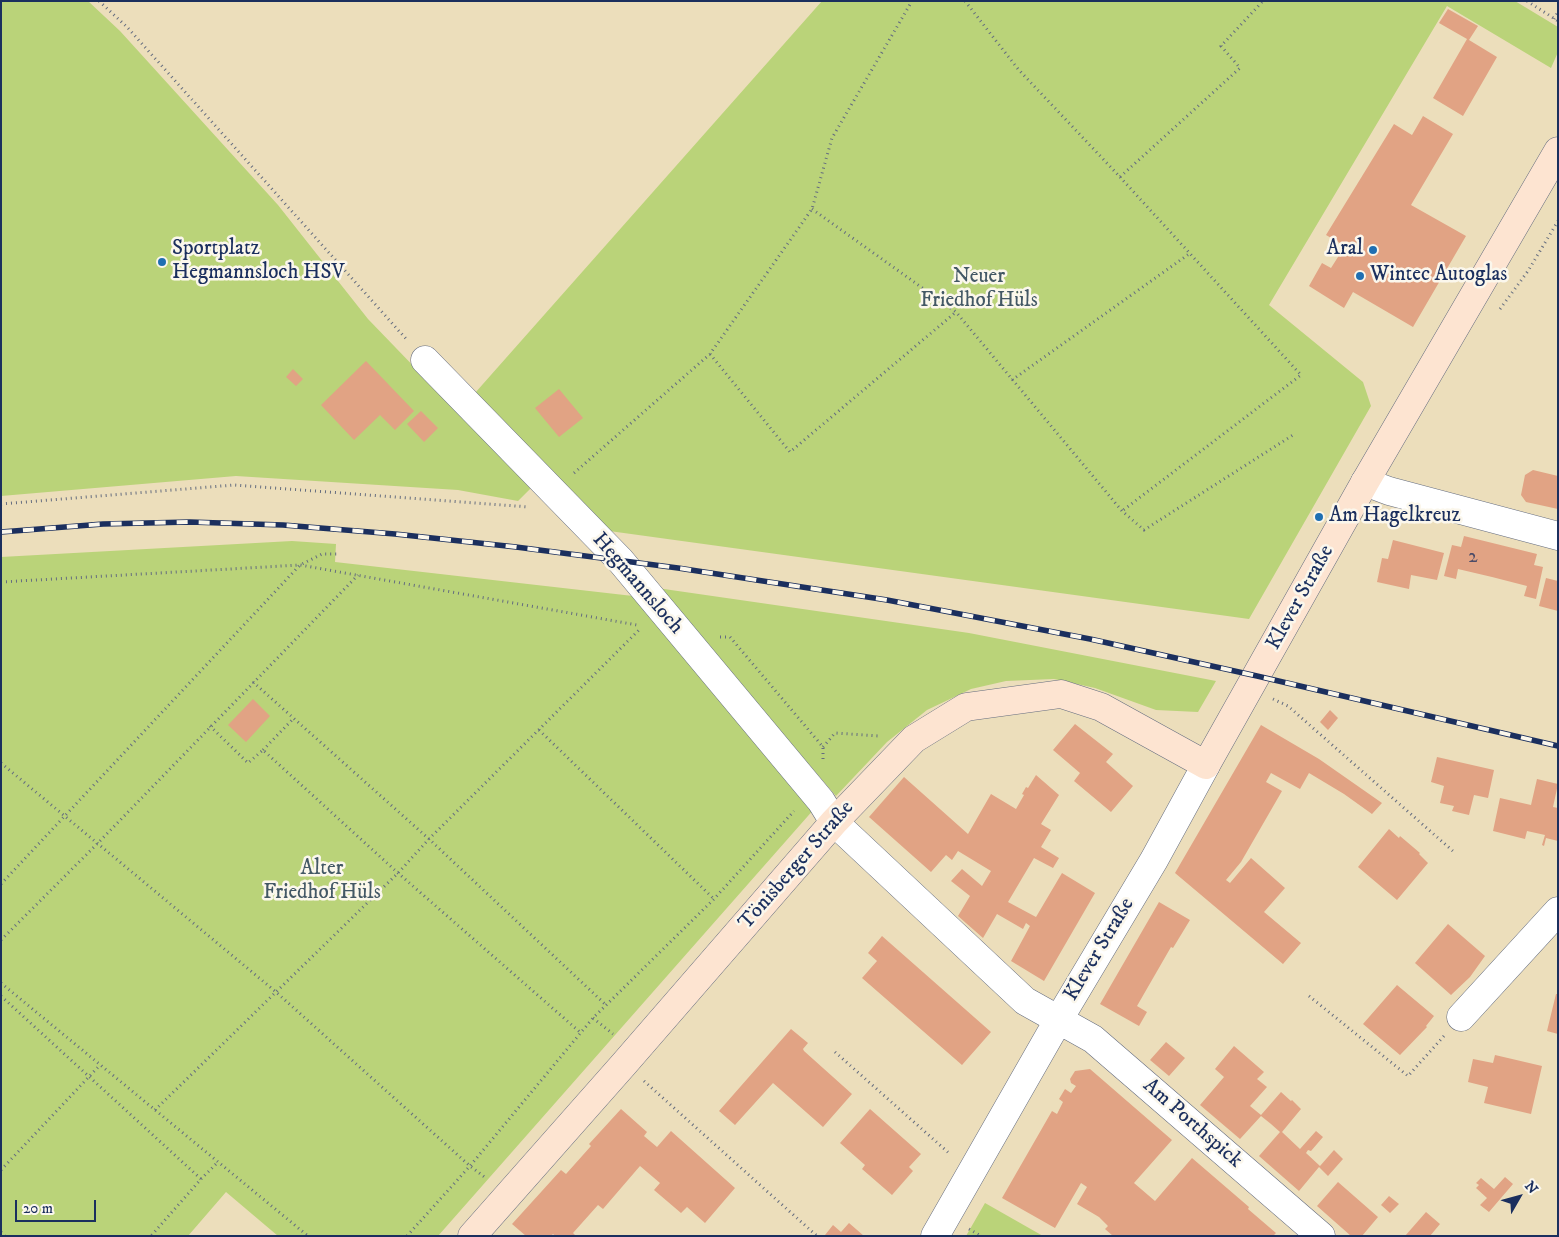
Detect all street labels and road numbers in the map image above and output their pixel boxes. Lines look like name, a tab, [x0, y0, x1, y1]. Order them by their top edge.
street label: Hegmannsloch	[586, 528, 688, 640]
street label: Klever Straße	[1262, 541, 1340, 655]
street label: Tönisberger Straße	[734, 796, 860, 936]
street label: Klever Straße	[1059, 894, 1141, 1006]
street label: Am Porthspick	[1137, 1074, 1247, 1174]

